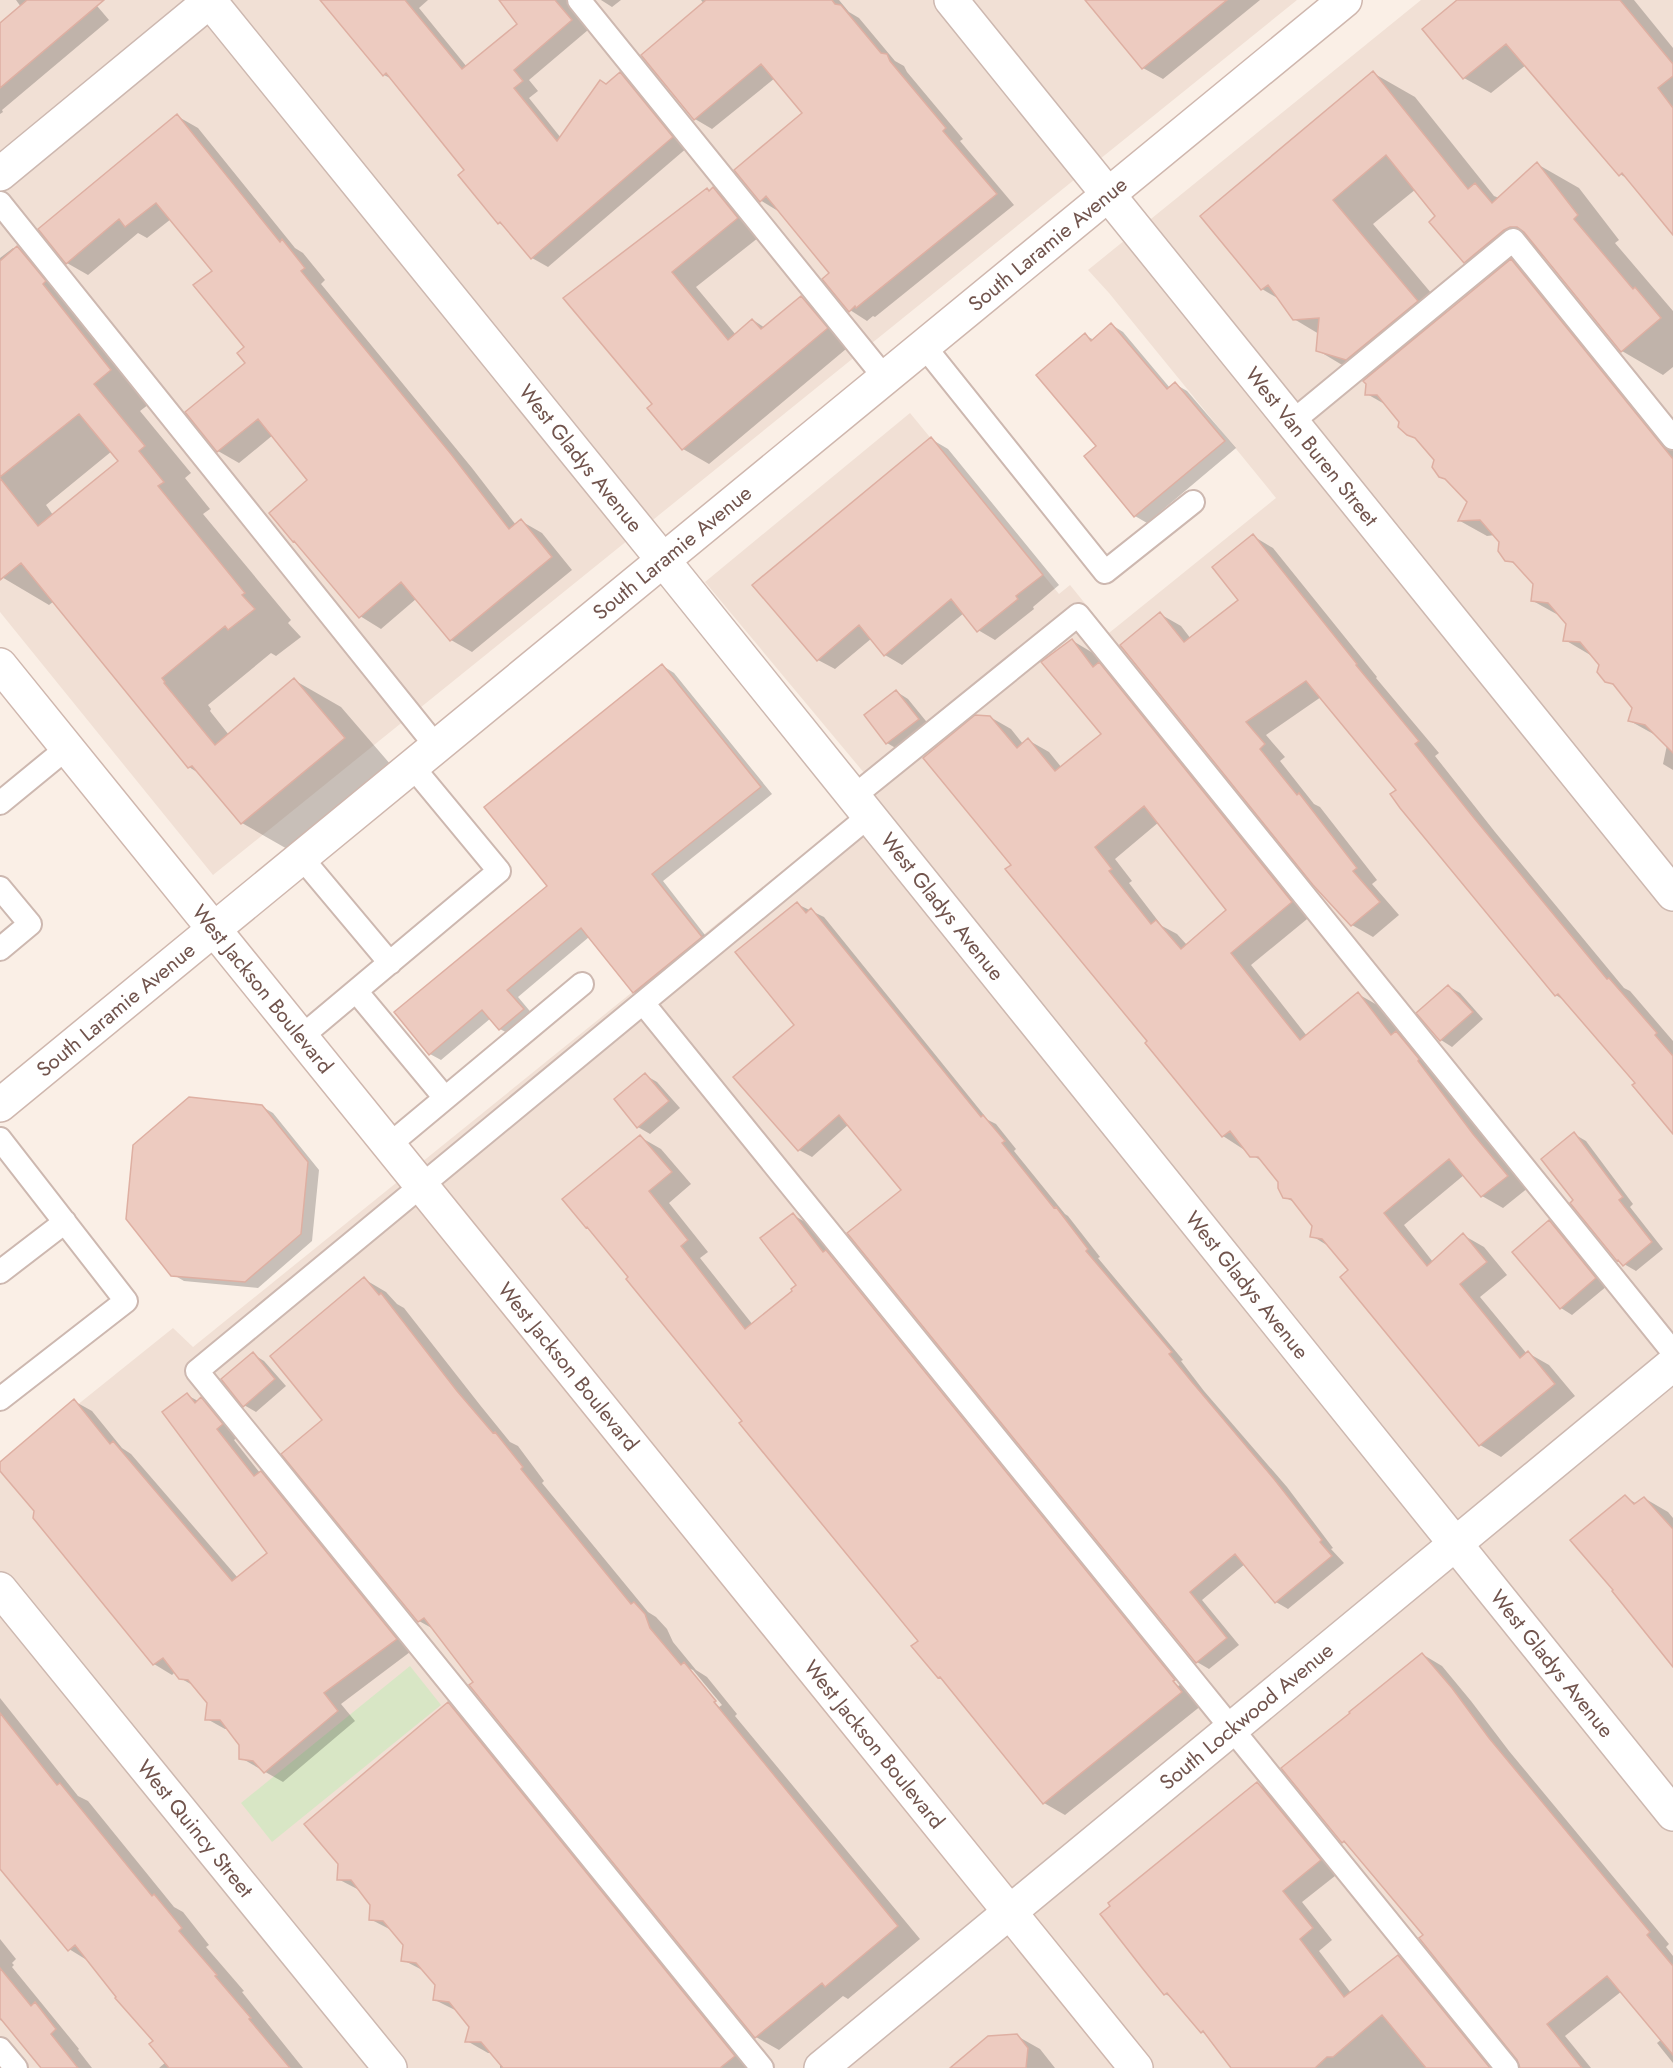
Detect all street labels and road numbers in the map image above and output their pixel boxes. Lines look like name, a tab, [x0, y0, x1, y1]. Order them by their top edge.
street label: South Laramie Avenue	[962, 170, 1134, 319]
street label: West Van Buren Street	[1238, 361, 1385, 533]
street label: West Gladys Avenue	[511, 378, 650, 539]
street label: South Laramie Avenue	[586, 478, 758, 627]
street label: West Gladys Avenue	[873, 826, 1011, 987]
street label: West Jackson Boulevard	[185, 898, 340, 1080]
street label: South Laramie Avenue	[30, 935, 202, 1084]
street label: West Gladys Avenue	[1178, 1205, 1316, 1366]
street label: West Jackson Boulevard	[491, 1276, 646, 1458]
street label: West Gladys Avenue	[1483, 1583, 1621, 1744]
street label: South Lockwood Avenue	[1153, 1635, 1340, 1797]
street label: West Jackson Boulevard	[796, 1654, 952, 1835]
street label: West Quincy Street	[130, 1753, 260, 1904]

